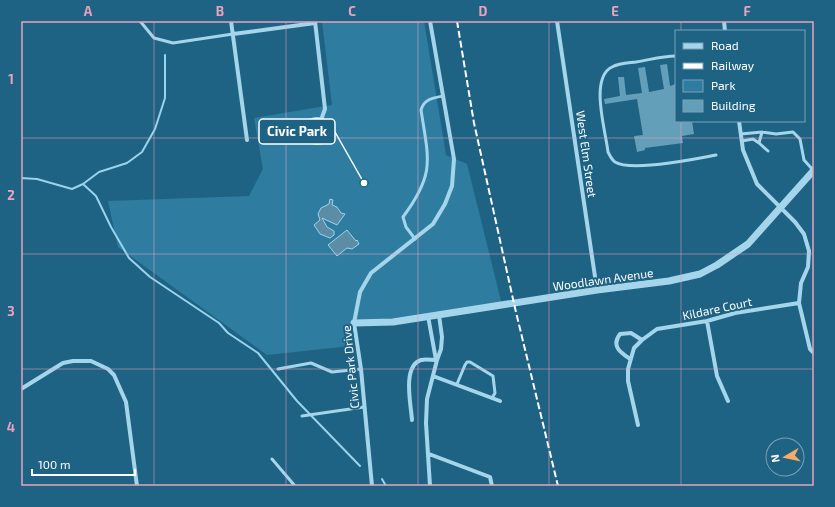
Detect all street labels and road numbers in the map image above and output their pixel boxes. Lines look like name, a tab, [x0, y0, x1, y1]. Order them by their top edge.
street label: West Elm Street	[574, 110, 600, 199]
street label: Woodlawn Avenue	[552, 265, 654, 293]
street label: Kildare Court	[681, 294, 753, 322]
street label: Civic Park Drive	[339, 325, 361, 409]

